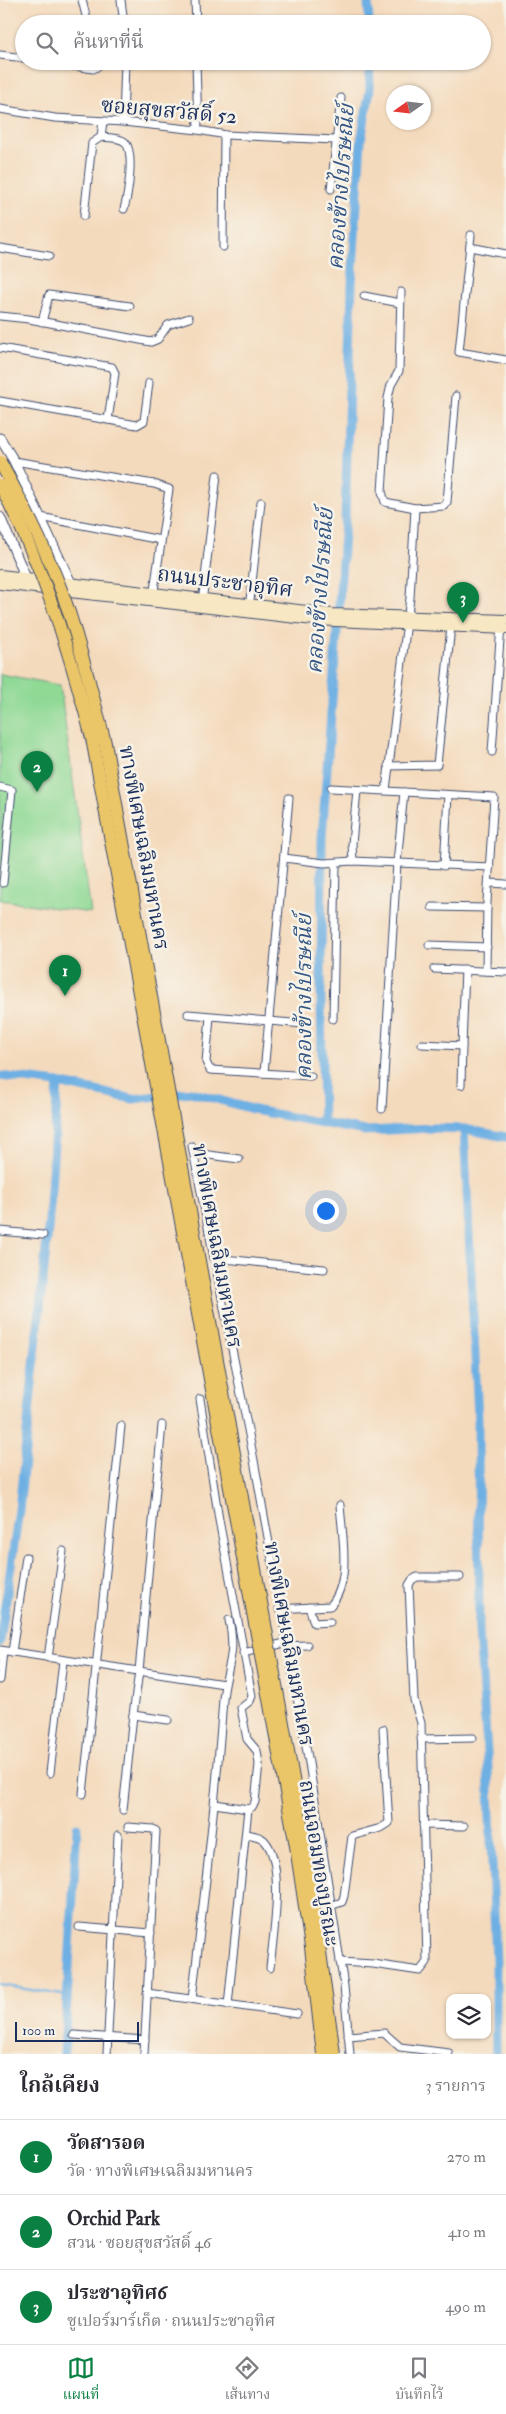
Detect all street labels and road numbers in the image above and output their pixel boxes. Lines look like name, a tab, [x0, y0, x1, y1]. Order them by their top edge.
street label: ซอยสุขสวัสดิ์ 52	[100, 89, 238, 130]
street label: ถนนประชาอุทิศ	[156, 560, 294, 604]
street label: ทางพิเศษเฉลิมมหานคร	[113, 744, 175, 952]
street label: ทางพิเศษเฉลิมมหานคร	[186, 1142, 248, 1350]
street label: ทางพิเศษเฉลิมมหานคร	[258, 1540, 320, 1748]
street label: ถนนจอมทองบูรณะ	[293, 1778, 345, 1948]

